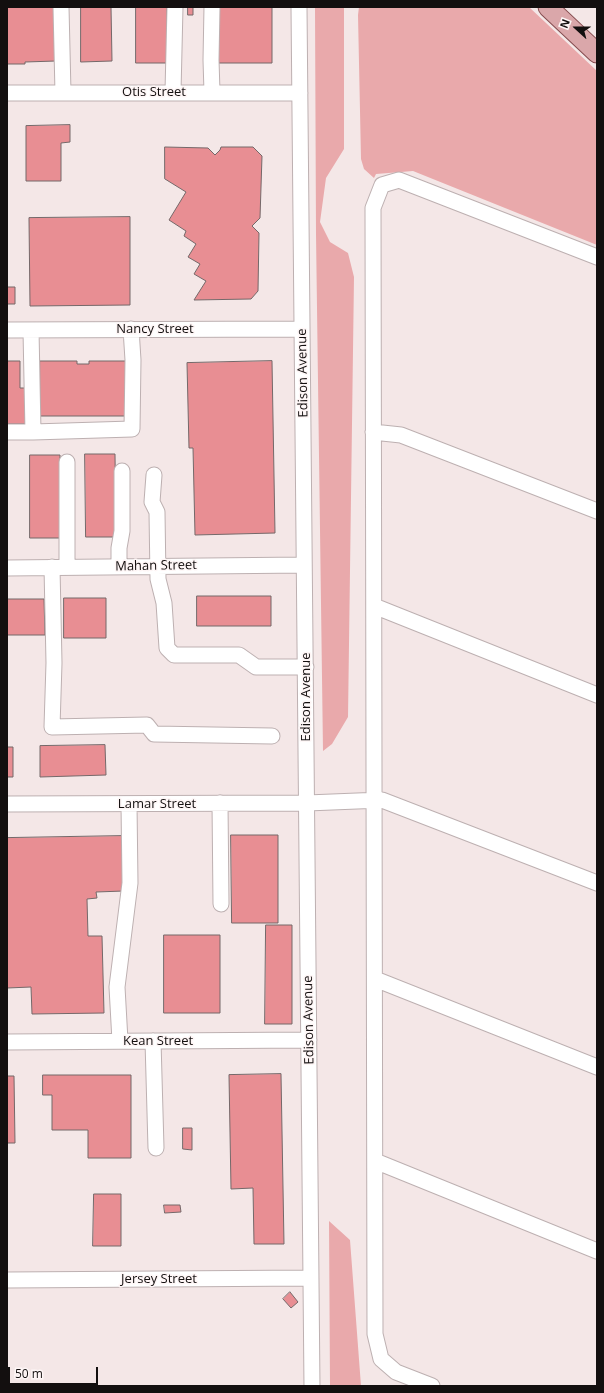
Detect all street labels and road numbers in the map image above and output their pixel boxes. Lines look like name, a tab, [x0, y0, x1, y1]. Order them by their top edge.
street label: Otis Street	[122, 84, 186, 100]
street label: Nancy Street	[116, 321, 194, 337]
street label: Edison Avenue	[294, 328, 312, 418]
street label: Mahan Street	[115, 557, 197, 575]
street label: Edison Avenue	[298, 652, 314, 742]
street label: Lamar Street	[118, 796, 196, 812]
street label: Edison Avenue	[300, 975, 318, 1065]
street label: Kean Street	[123, 1033, 193, 1049]
street label: Jersey Street	[121, 1271, 197, 1287]

